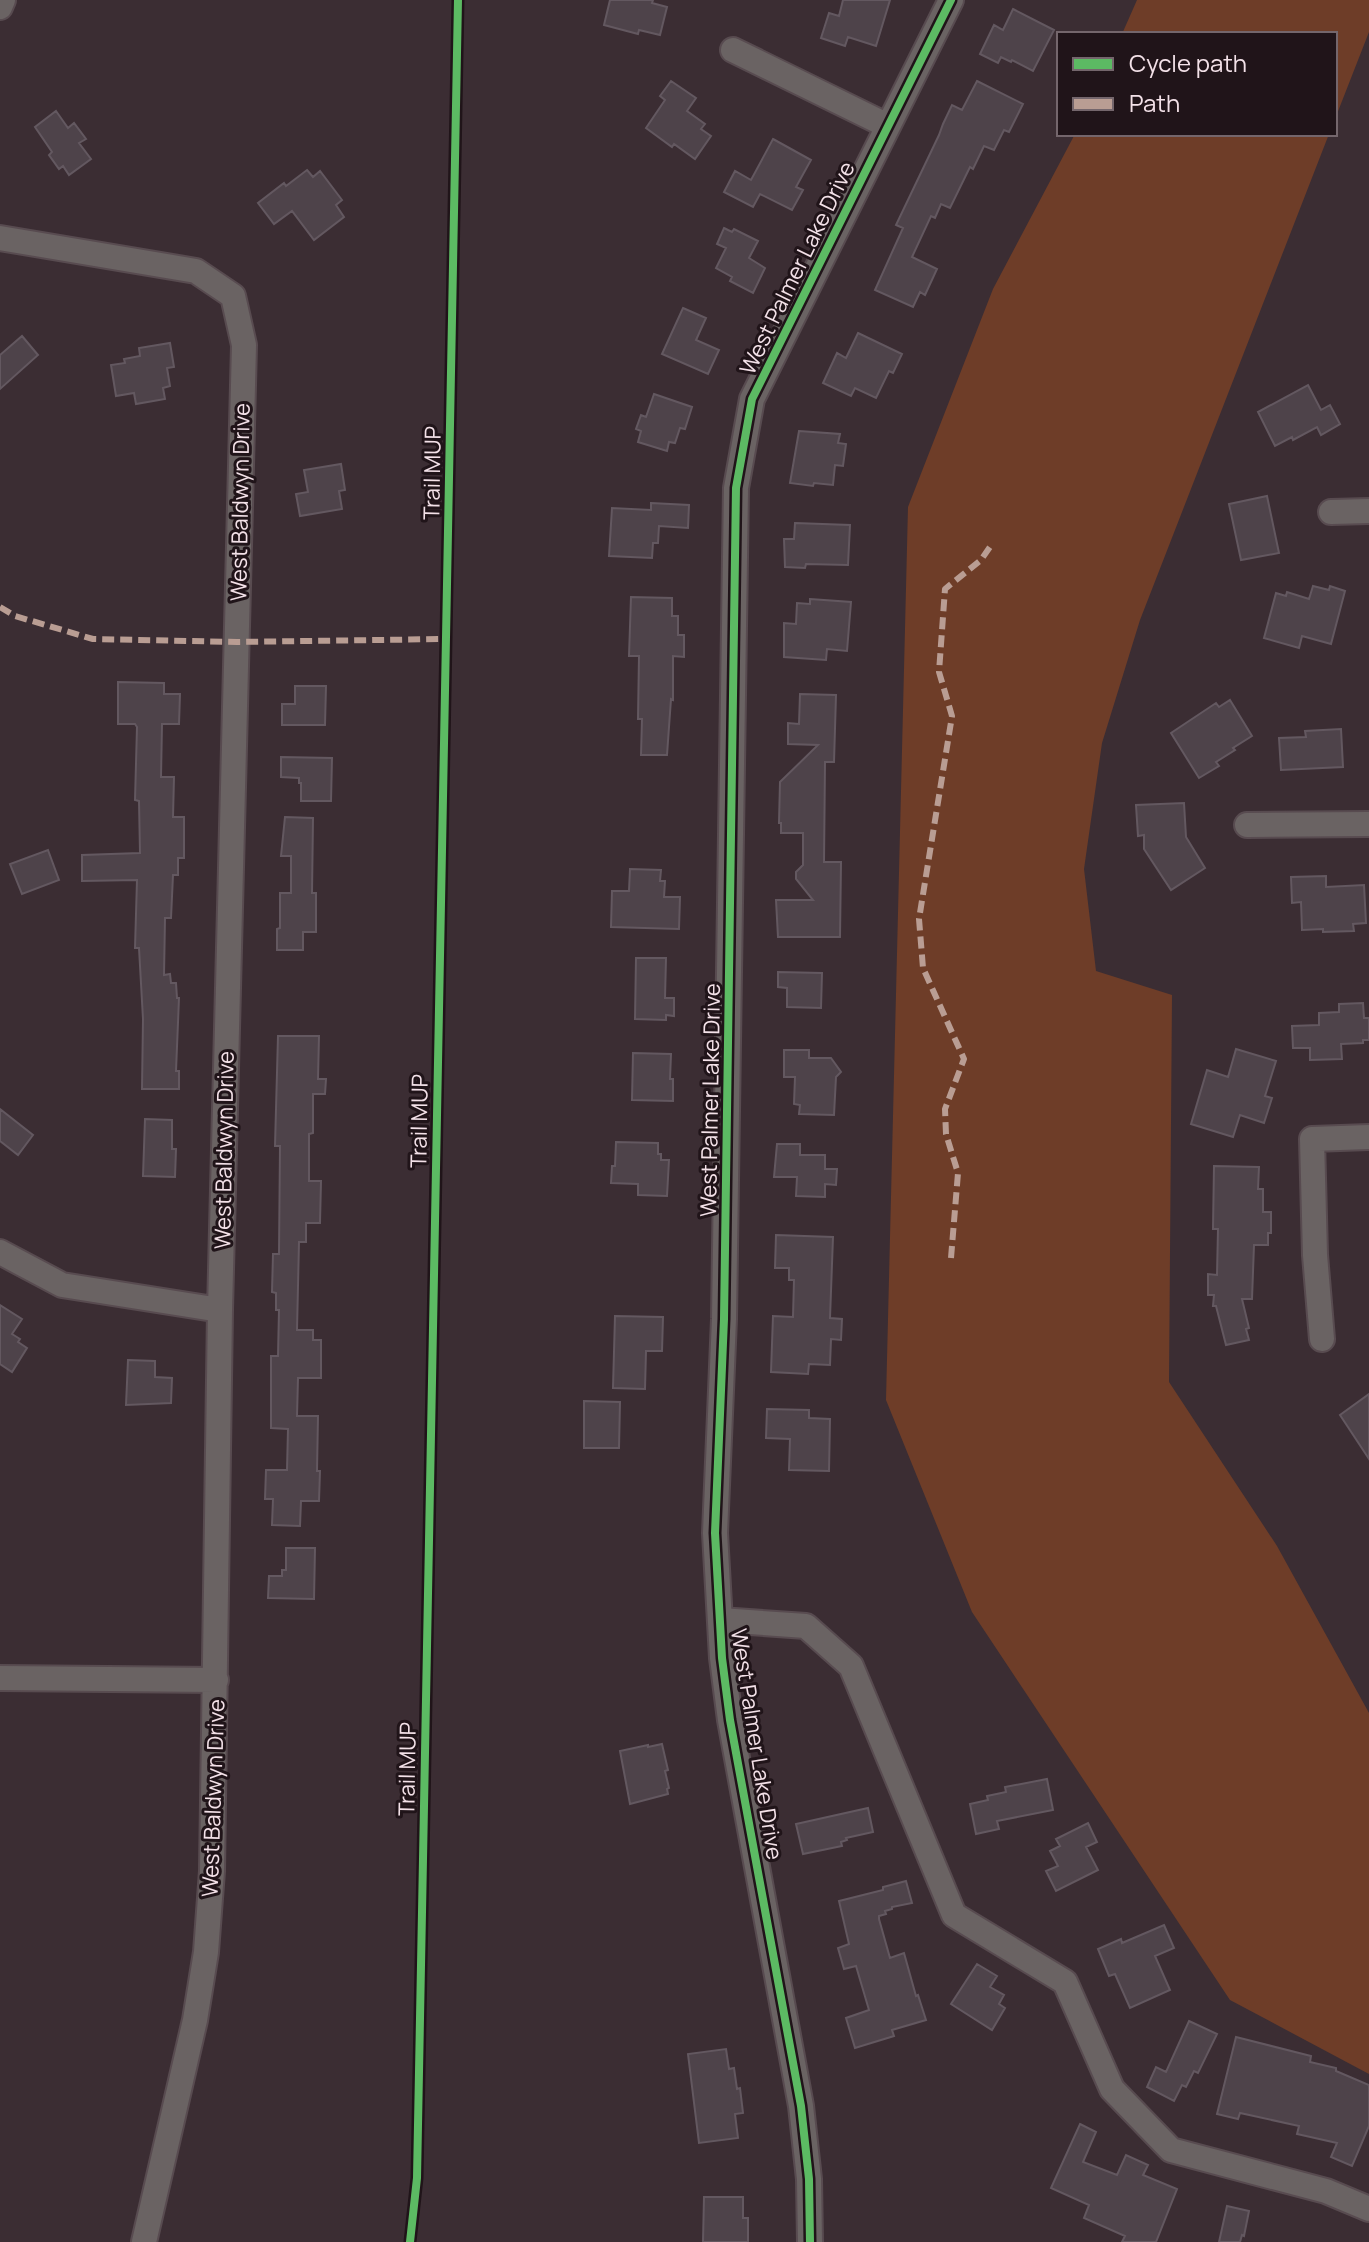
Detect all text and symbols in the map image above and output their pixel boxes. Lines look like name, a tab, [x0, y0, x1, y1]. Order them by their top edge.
legend	[1057, 32, 1337, 136]
text: Cycle path	[1129, 46, 1247, 79]
text: Path	[1129, 86, 1180, 119]
street label: West Palmer Lake Drive	[732, 156, 862, 380]
street label: West Baldwyn Drive	[223, 403, 257, 601]
street label: Trail MUP	[416, 426, 448, 520]
street label: West Palmer Lake Drive	[693, 983, 727, 1217]
street label: West Baldwyn Drive	[207, 1051, 241, 1249]
street label: Trail MUP	[403, 1074, 435, 1168]
street label: West Palmer Lake Drive	[724, 1626, 790, 1862]
street label: West Baldwyn Drive	[195, 1698, 231, 1897]
street label: Trail MUP	[391, 1722, 423, 1816]

